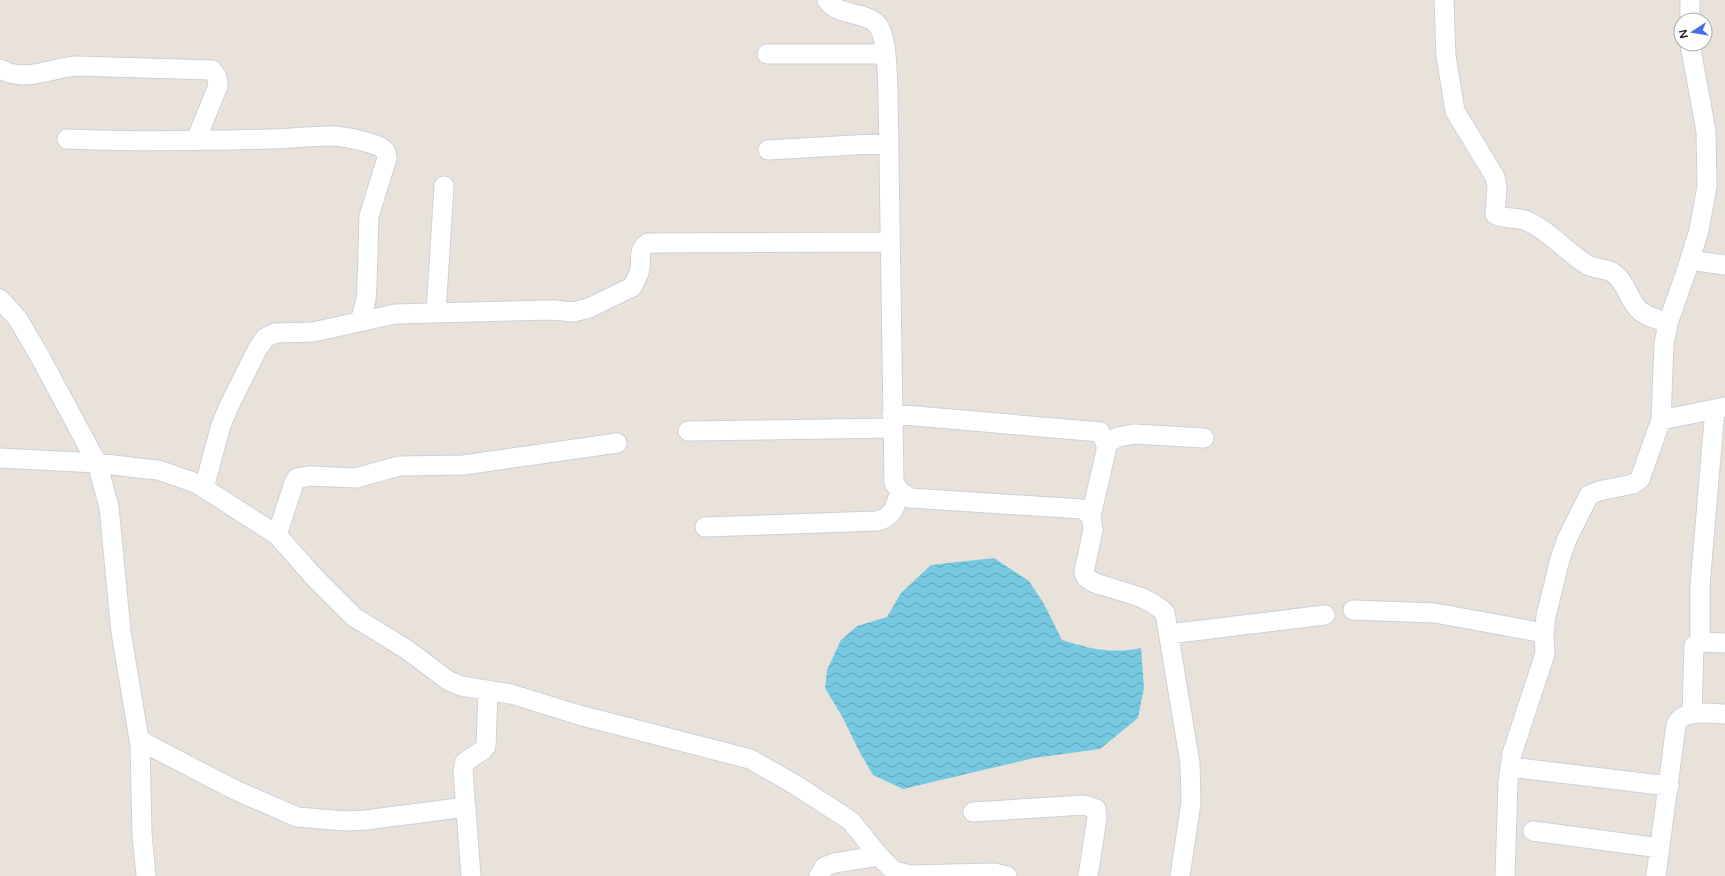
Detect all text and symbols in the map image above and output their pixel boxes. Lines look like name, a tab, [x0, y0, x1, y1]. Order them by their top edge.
north arrow	[1673, 12, 1713, 52]
text: N	[1676, 28, 1691, 40]

